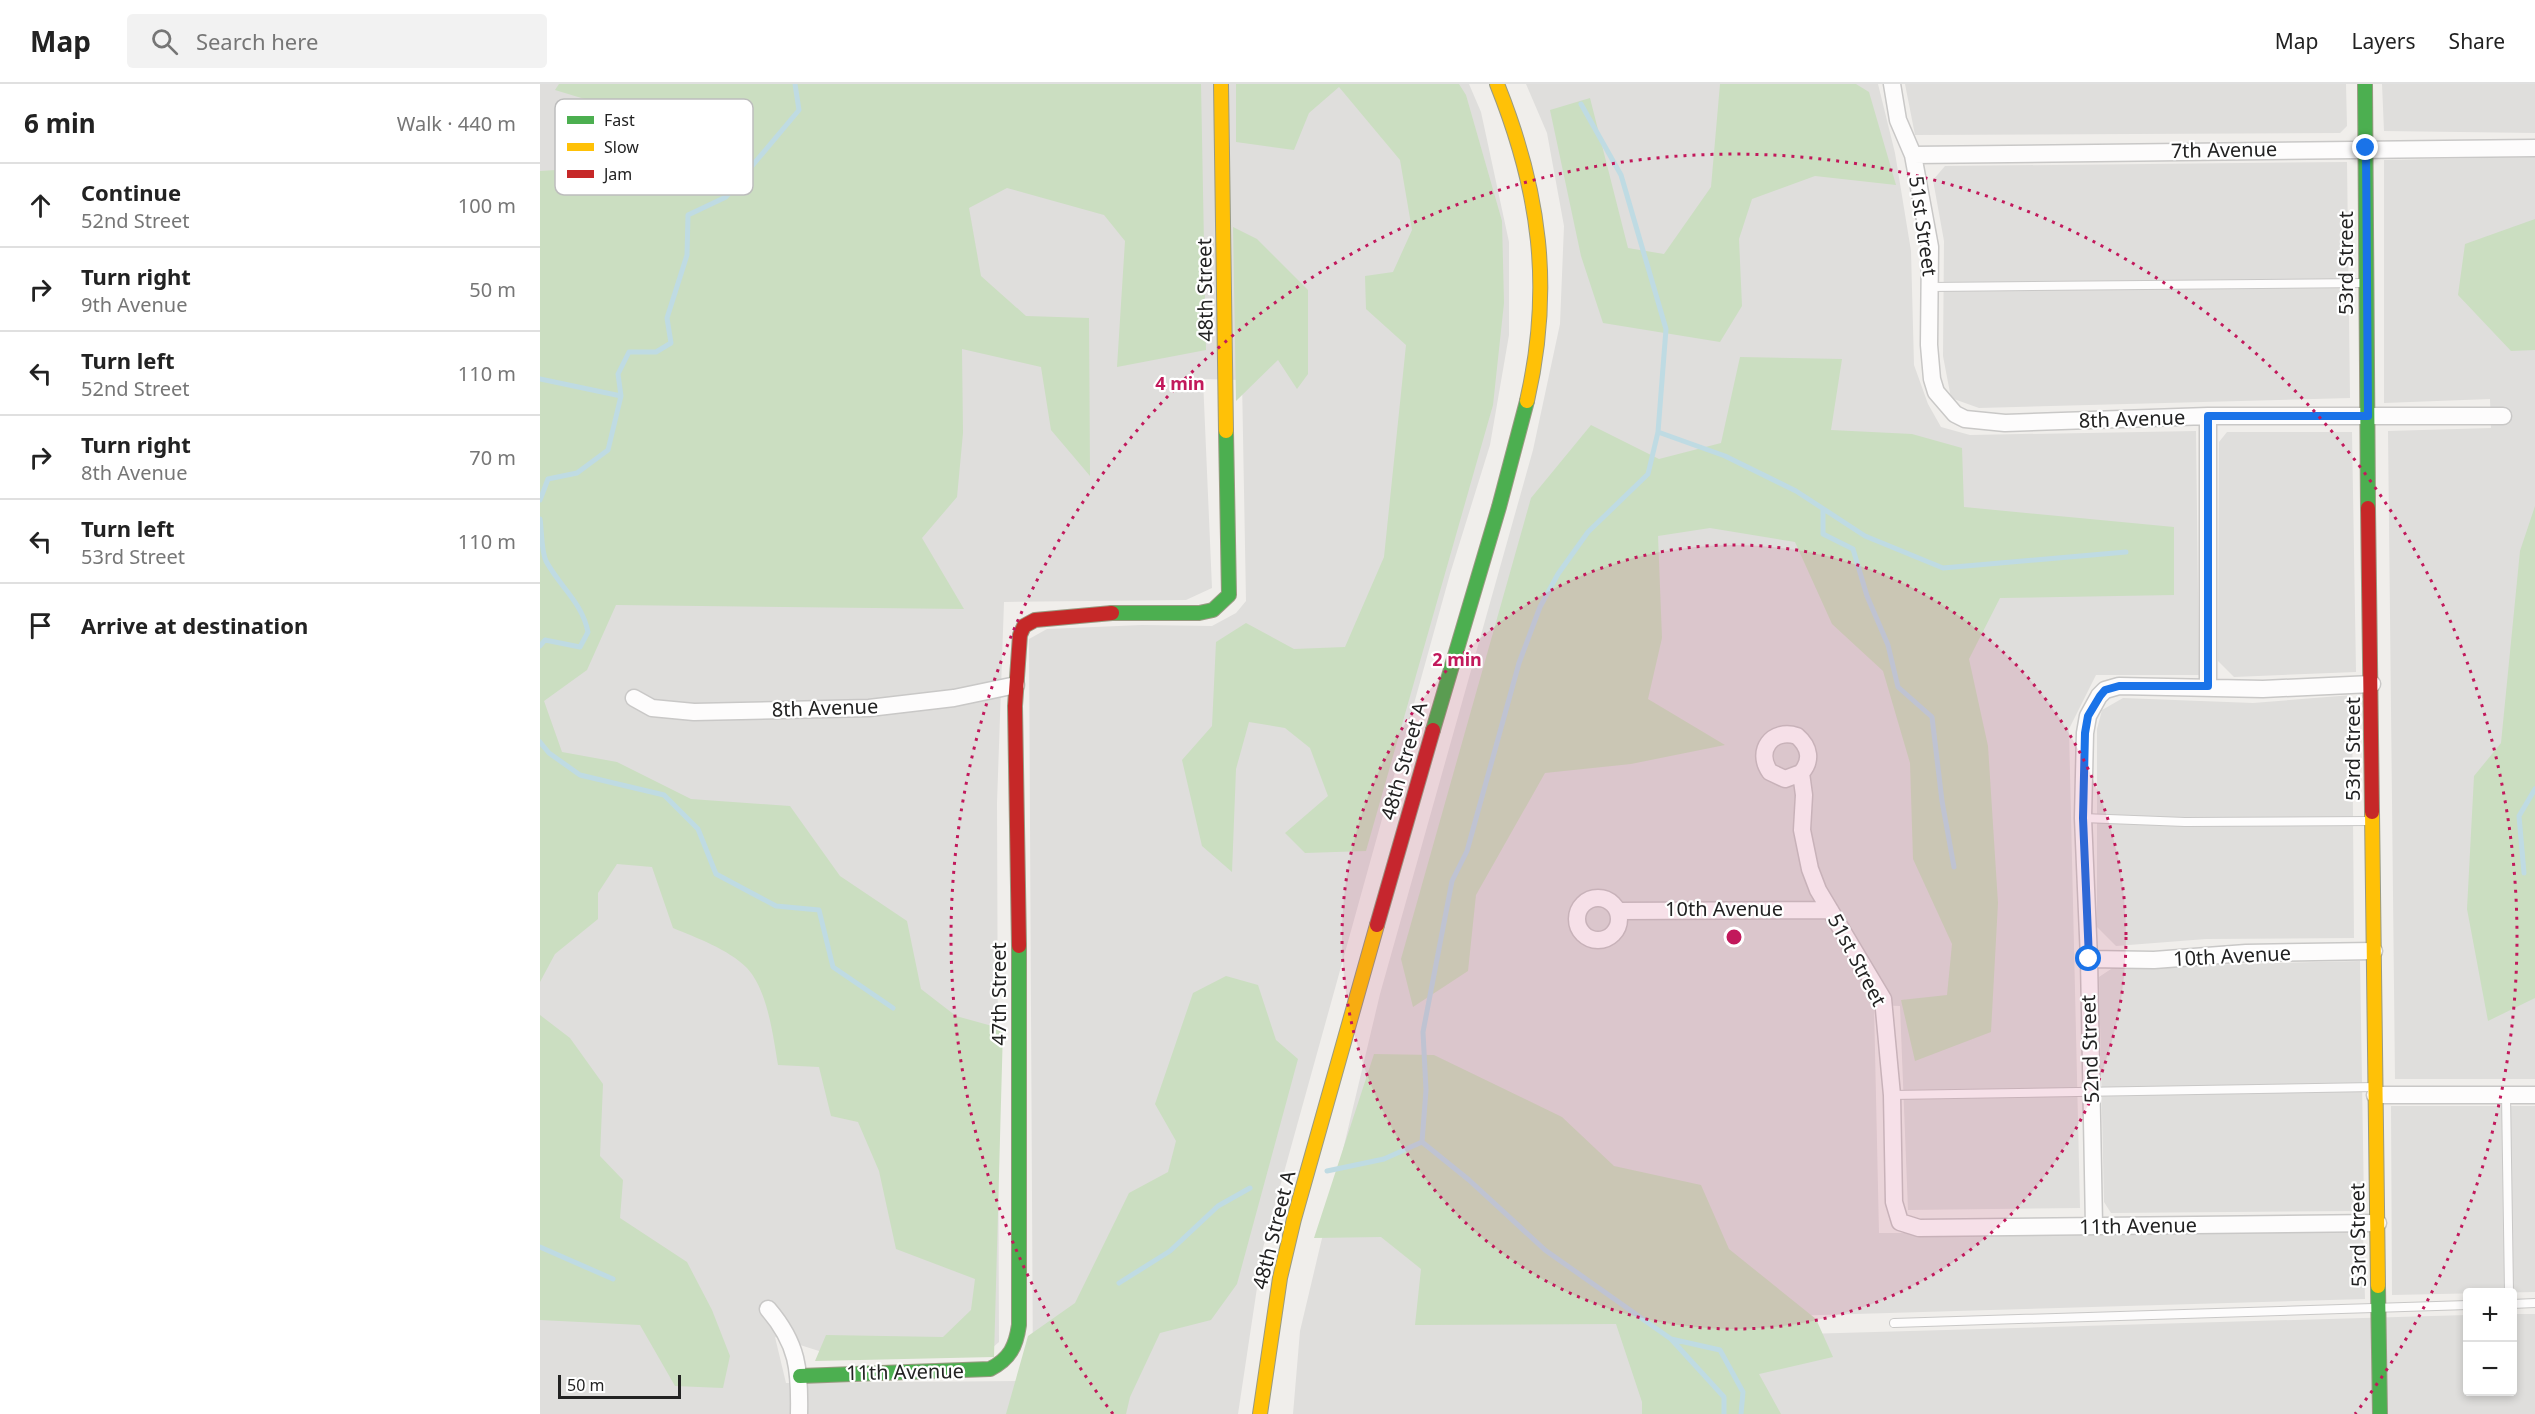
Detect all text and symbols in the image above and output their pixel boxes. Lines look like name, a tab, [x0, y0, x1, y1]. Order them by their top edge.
search box	[127, 14, 547, 68]
text: Map	[30, 22, 91, 60]
icon: search	[148, 25, 181, 58]
text: Search here	[196, 26, 318, 56]
text: Map	[2275, 27, 2319, 55]
text: Layers	[2352, 27, 2416, 55]
text: Share	[2449, 27, 2505, 55]
legend	[555, 99, 753, 195]
text: 6 min	[24, 105, 96, 141]
text: Fast	[604, 109, 635, 131]
text: Walk · 440 m	[397, 110, 516, 137]
route end	[2352, 134, 2378, 160]
street label: 7th Avenue	[2171, 135, 2277, 164]
text: Slow	[604, 136, 639, 158]
text: Jam	[602, 163, 632, 185]
street label: 51st Street	[1903, 174, 1944, 278]
text: Continue	[81, 177, 181, 207]
icon: ahead	[24, 189, 57, 222]
text: 100 m	[458, 192, 516, 219]
text: 52nd Street	[81, 207, 190, 234]
street label: 53rd Street	[2332, 211, 2359, 315]
street label: 48th Street	[1190, 238, 1219, 342]
text: Turn right	[81, 261, 191, 291]
icon: right	[24, 273, 57, 306]
text: 50 m	[469, 276, 516, 303]
text: 9th Avenue	[81, 291, 187, 318]
text: Turn left	[81, 345, 175, 375]
icon: left	[24, 357, 57, 390]
text: 110 m	[458, 360, 516, 387]
text: 4 min	[1155, 371, 1205, 395]
text: 52nd Street	[81, 375, 190, 402]
street label: 8th Avenue	[2078, 403, 2186, 434]
text: Turn right	[81, 429, 191, 459]
icon: right	[24, 441, 57, 474]
text: 70 m	[469, 444, 516, 471]
text: 8th Avenue	[81, 459, 187, 486]
text: Turn left	[81, 513, 175, 543]
icon: left	[24, 525, 57, 558]
text: 110 m	[458, 528, 516, 555]
text: 53rd Street	[81, 543, 185, 570]
icon: arrive	[24, 609, 57, 642]
text: Arrive at destination	[81, 610, 308, 640]
text: 2 min	[1432, 647, 1482, 671]
street label: 8th Avenue	[771, 692, 879, 723]
street label: 53rd Street	[2339, 697, 2366, 801]
street label: 48th Street A	[1374, 699, 1433, 823]
street label: 10th Avenue	[1665, 895, 1783, 922]
street label: 51st Street	[1822, 909, 1893, 1011]
centre of rings	[1724, 927, 1744, 947]
street label: 10th Avenue	[2172, 939, 2292, 972]
street label: 47th Street	[985, 942, 1012, 1046]
route start	[2075, 945, 2101, 971]
street label: 52nd Street	[2074, 994, 2105, 1104]
street label: 48th Street A	[1246, 1167, 1301, 1292]
street label: 53rd Street	[2343, 1183, 2372, 1287]
street label: 11th Avenue	[2079, 1211, 2197, 1240]
map controls	[2463, 1288, 2517, 1396]
button: +	[2463, 1288, 2517, 1342]
button: −	[2463, 1342, 2517, 1396]
street label: 11th Avenue	[846, 1357, 964, 1386]
scale bar	[558, 1372, 681, 1400]
text: 50 m	[567, 1374, 604, 1396]

